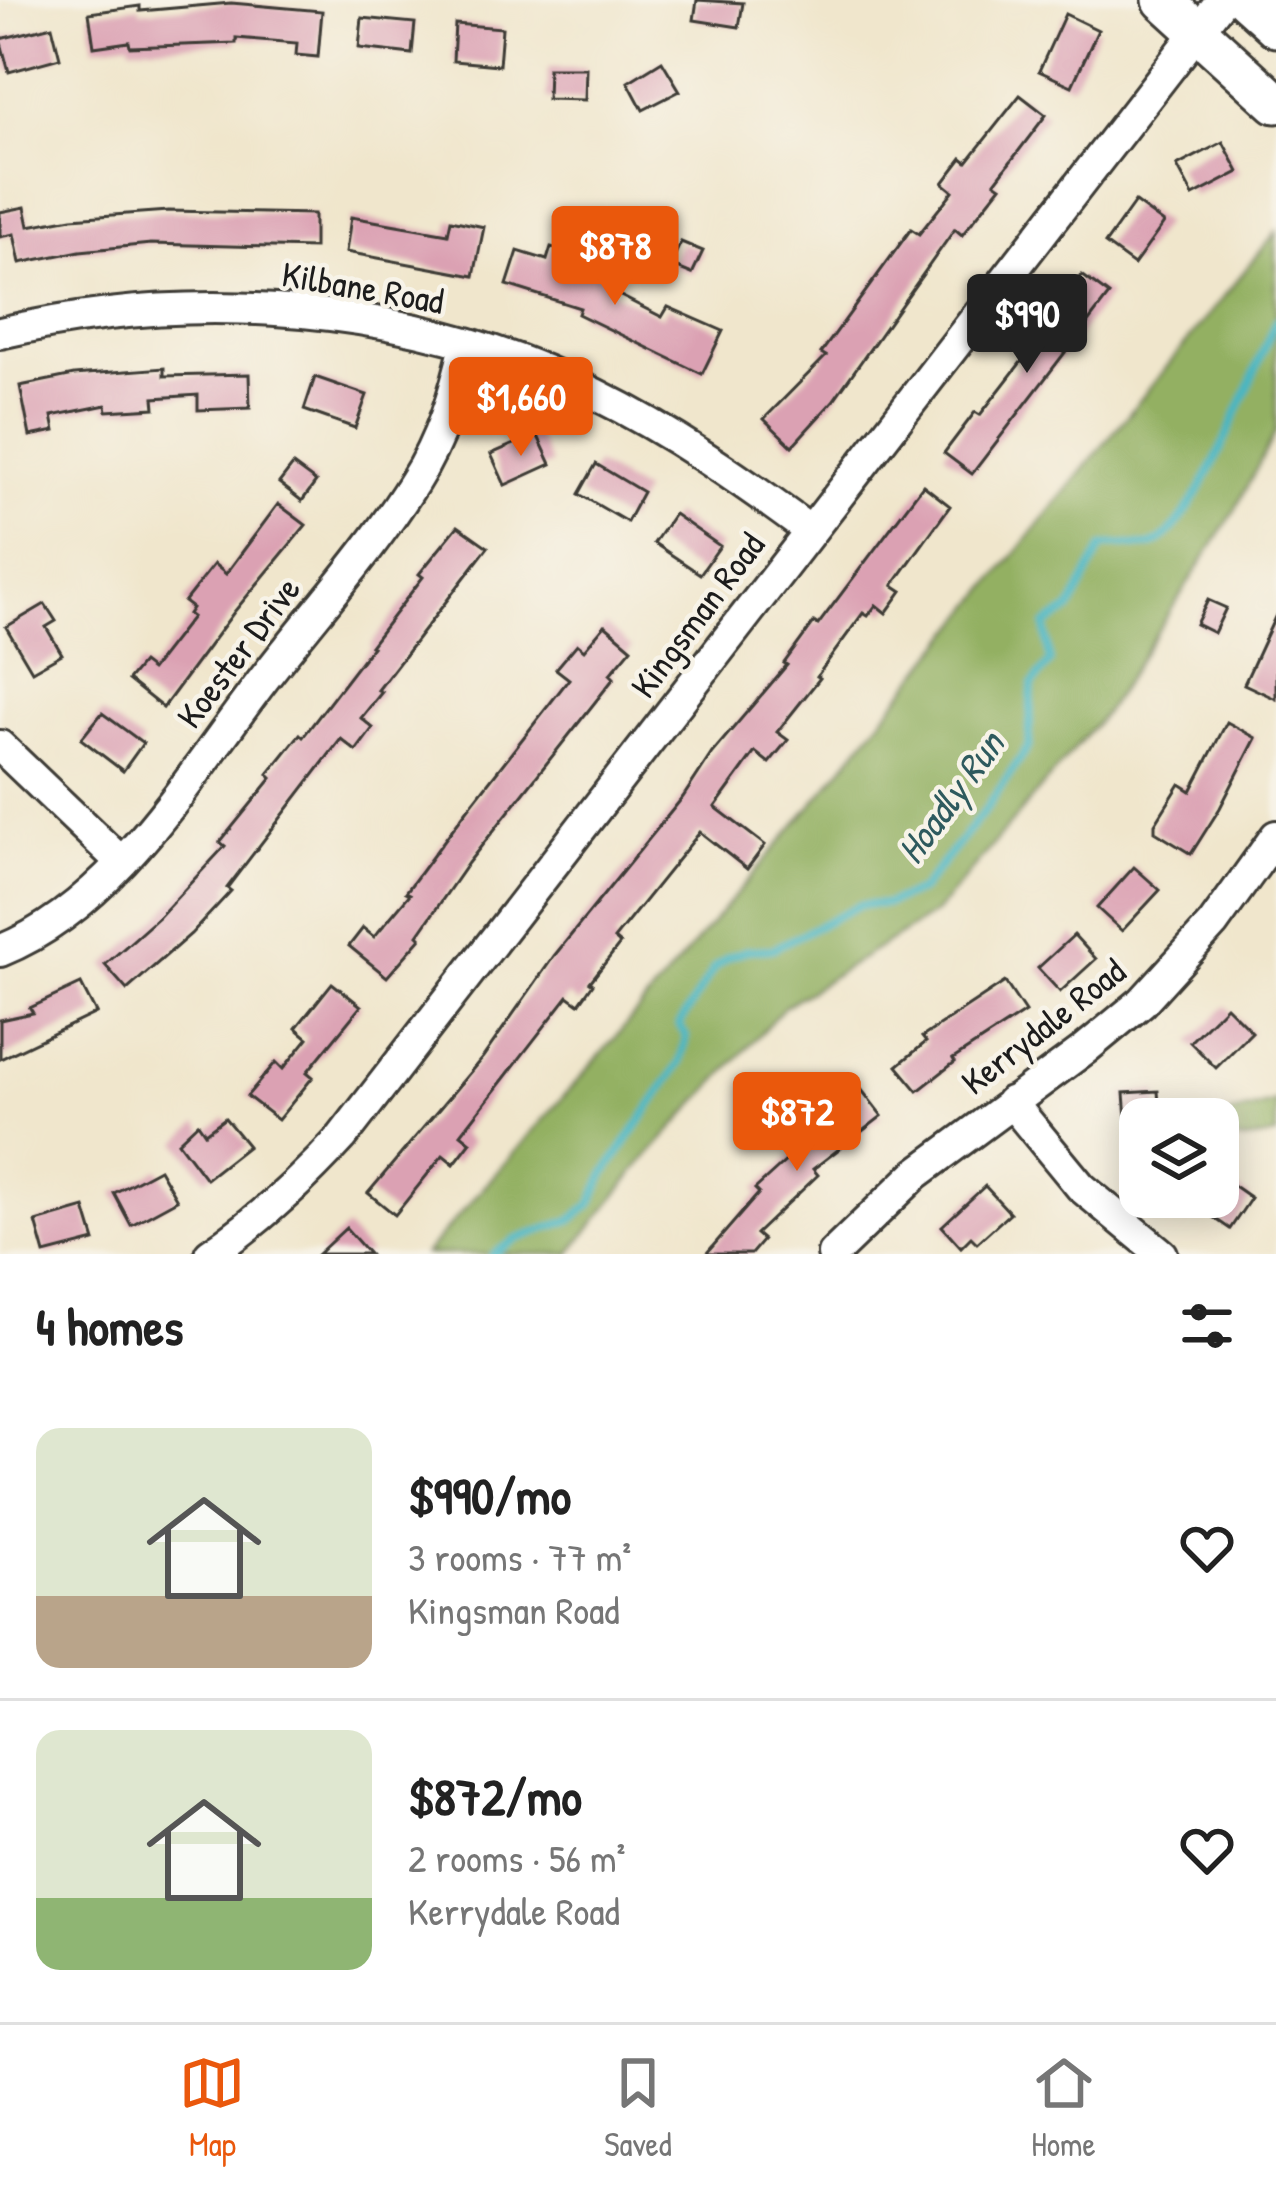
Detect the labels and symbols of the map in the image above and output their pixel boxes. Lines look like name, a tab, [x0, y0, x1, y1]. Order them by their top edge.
pin: $878	[544, 206, 686, 308]
street label: Kilbane Road	[278, 248, 448, 325]
pin: $990	[956, 274, 1098, 376]
pin: $1,660	[423, 357, 619, 459]
street label: Kingsman Road	[618, 522, 775, 707]
street label: Koester Drive	[164, 566, 311, 738]
water label: Hoadly Run	[884, 717, 1018, 874]
street label: Kerrydale Road	[951, 946, 1135, 1105]
pin: $872	[726, 1072, 868, 1174]

